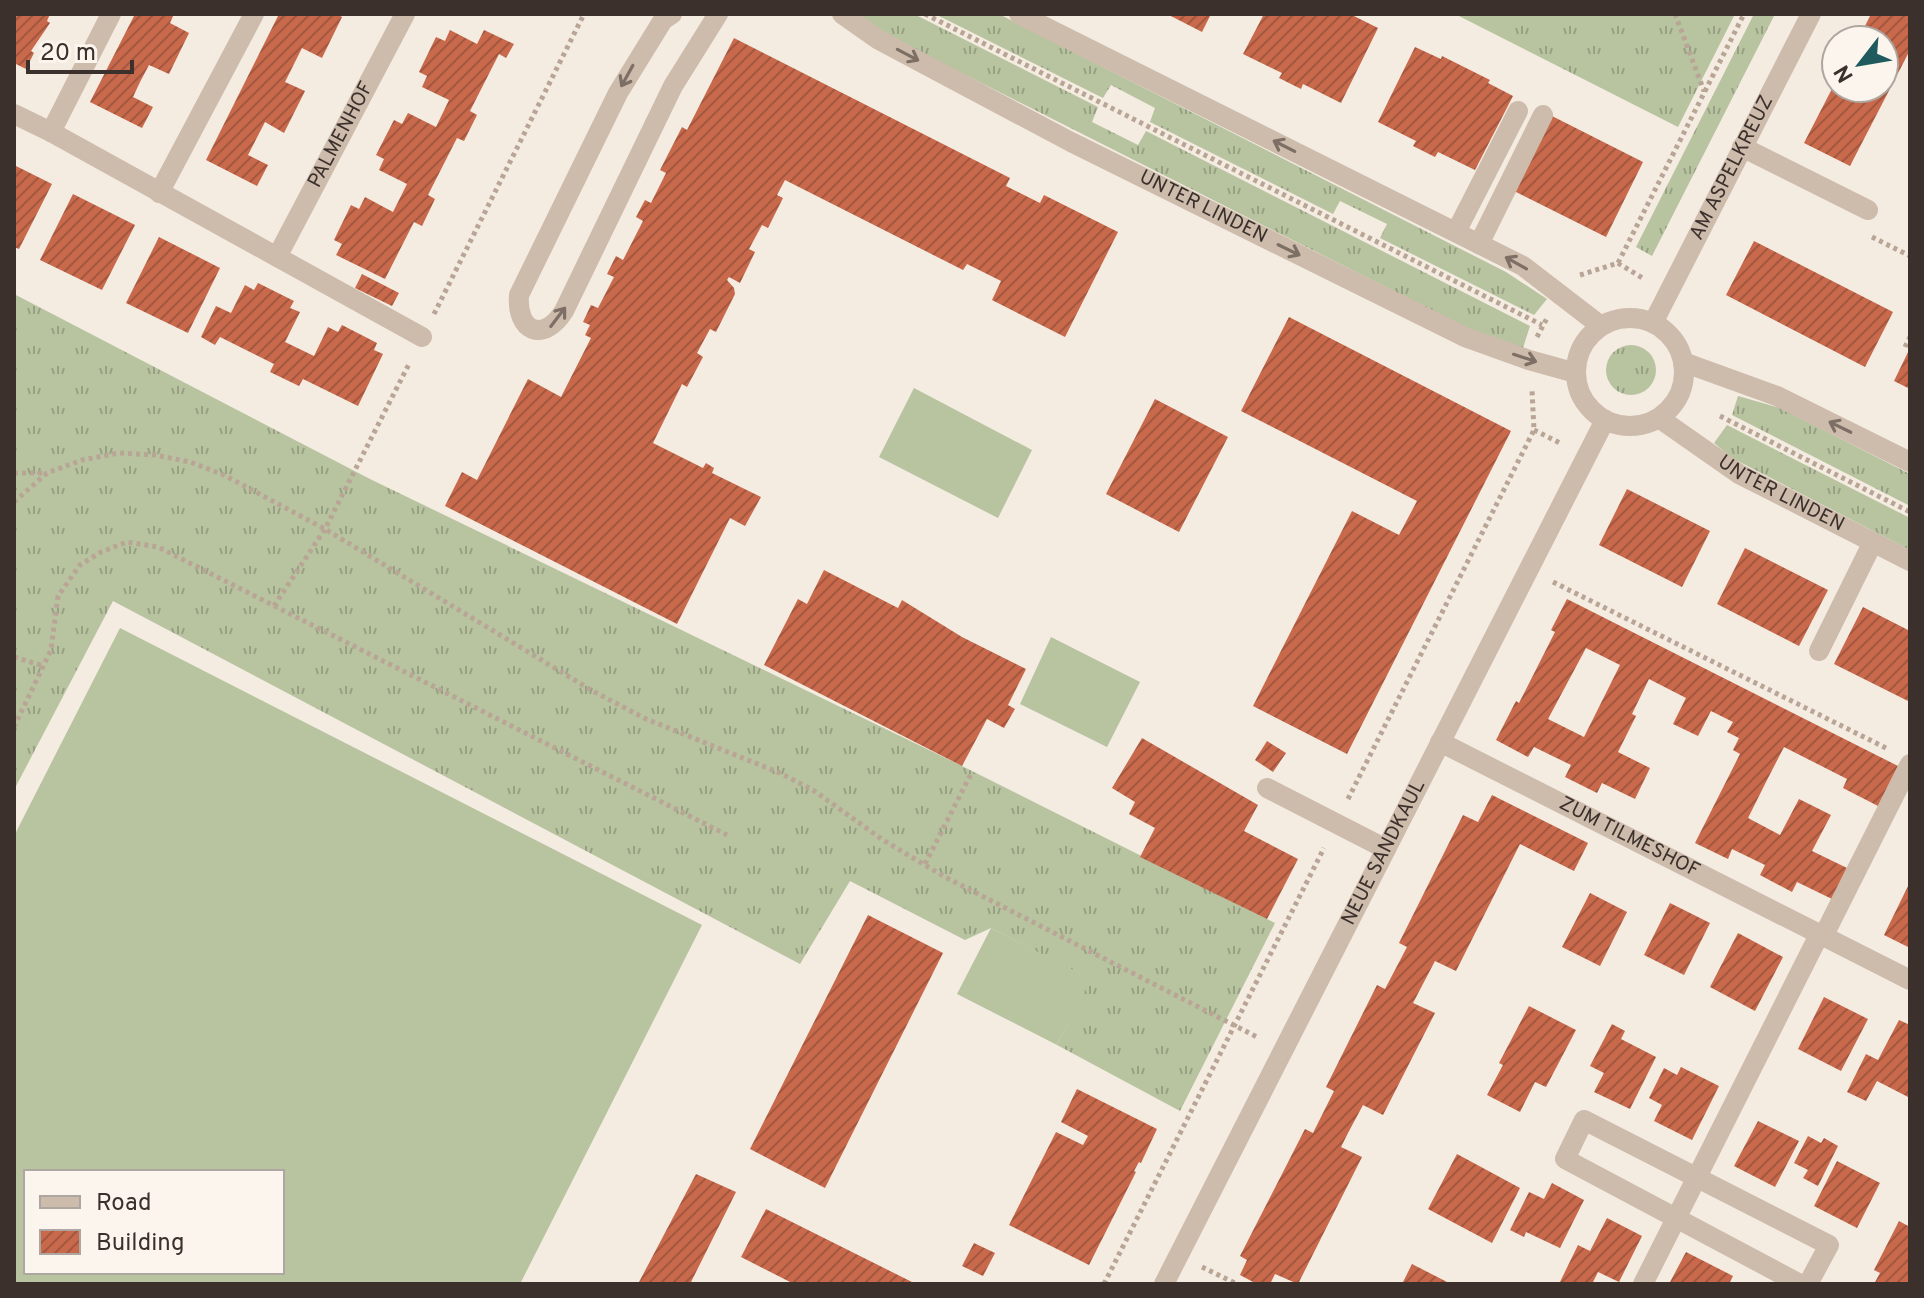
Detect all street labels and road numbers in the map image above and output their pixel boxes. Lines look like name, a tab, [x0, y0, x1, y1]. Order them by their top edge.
street label: PALMENHOF	[303, 77, 380, 193]
street label: AM ASPELKREUZ	[1684, 91, 1780, 245]
street label: UNTER LINDEN	[1135, 165, 1271, 250]
street label: UNTER LINDEN	[1712, 450, 1849, 538]
street label: NEUE SANDKAUL	[1336, 776, 1432, 930]
street label: ZUM TILMESHOF	[1554, 791, 1704, 884]

